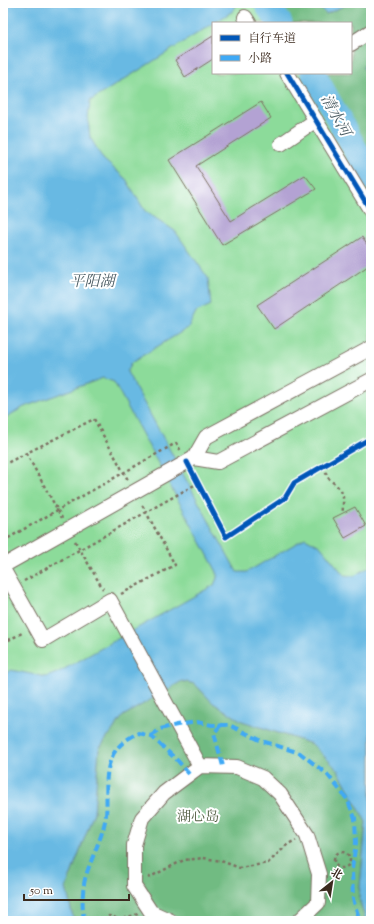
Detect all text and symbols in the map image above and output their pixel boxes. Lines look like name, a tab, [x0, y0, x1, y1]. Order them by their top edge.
legend	[212, 22, 352, 74]
text: 自行车道	[248, 30, 296, 48]
text: 小路	[248, 50, 272, 68]
water label: 清水河	[315, 91, 356, 143]
water label: 平阳湖	[69, 272, 117, 293]
park label: 湖心岛	[177, 808, 219, 828]
north arrow	[312, 862, 352, 902]
text: 北	[328, 865, 345, 884]
scale bar	[24, 876, 129, 902]
text: 50 m	[29, 882, 53, 900]

